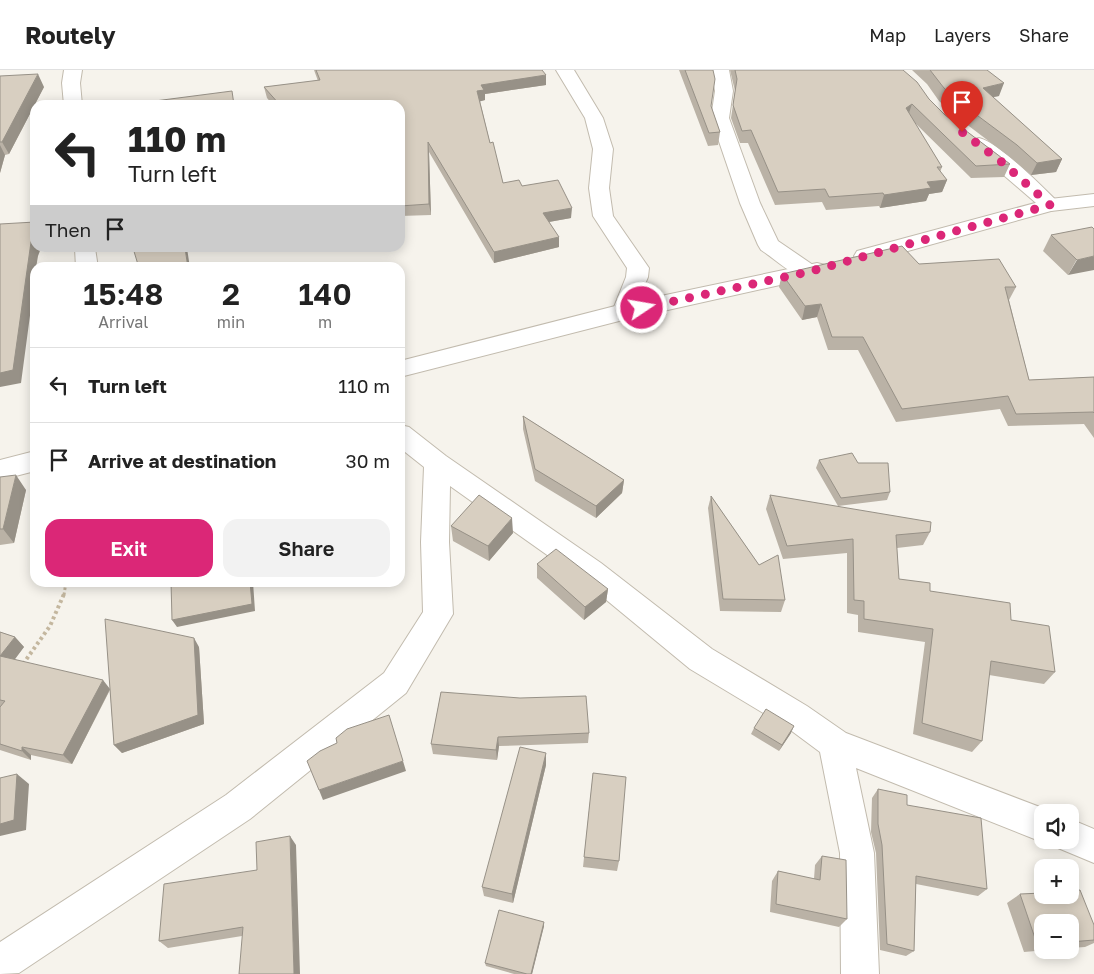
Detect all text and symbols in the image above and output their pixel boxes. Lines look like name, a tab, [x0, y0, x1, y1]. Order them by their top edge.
text: Routely	[25, 20, 116, 49]
text: Map	[869, 24, 906, 46]
text: Layers	[934, 24, 991, 46]
text: Share	[1019, 24, 1069, 46]
pin	[941, 81, 983, 132]
icon: arrive	[948, 88, 976, 116]
text: 110 m	[128, 118, 226, 160]
icon: left	[45, 120, 110, 185]
text: Turn left	[128, 160, 217, 187]
icon: arrive	[101, 215, 129, 243]
text: Then	[45, 218, 91, 241]
text: 15:48	[83, 276, 163, 312]
text: 2	[222, 276, 240, 312]
text: 140	[298, 276, 352, 312]
position arrow	[615, 281, 667, 333]
text: Arrival	[98, 312, 148, 332]
text: min	[217, 312, 245, 332]
text: m	[318, 312, 332, 332]
icon: left	[45, 371, 73, 399]
text: Turn left	[88, 374, 167, 397]
text: 110 m	[338, 374, 390, 397]
icon: arrive	[45, 446, 73, 474]
text: Arrive at destination	[88, 449, 276, 472]
text: 30 m	[346, 449, 390, 472]
button: Exit	[45, 519, 213, 577]
button: Share	[223, 519, 390, 577]
map controls	[1034, 804, 1079, 959]
button: sound	[1034, 804, 1079, 849]
button: +	[1034, 859, 1079, 904]
button: −	[1034, 914, 1079, 959]

